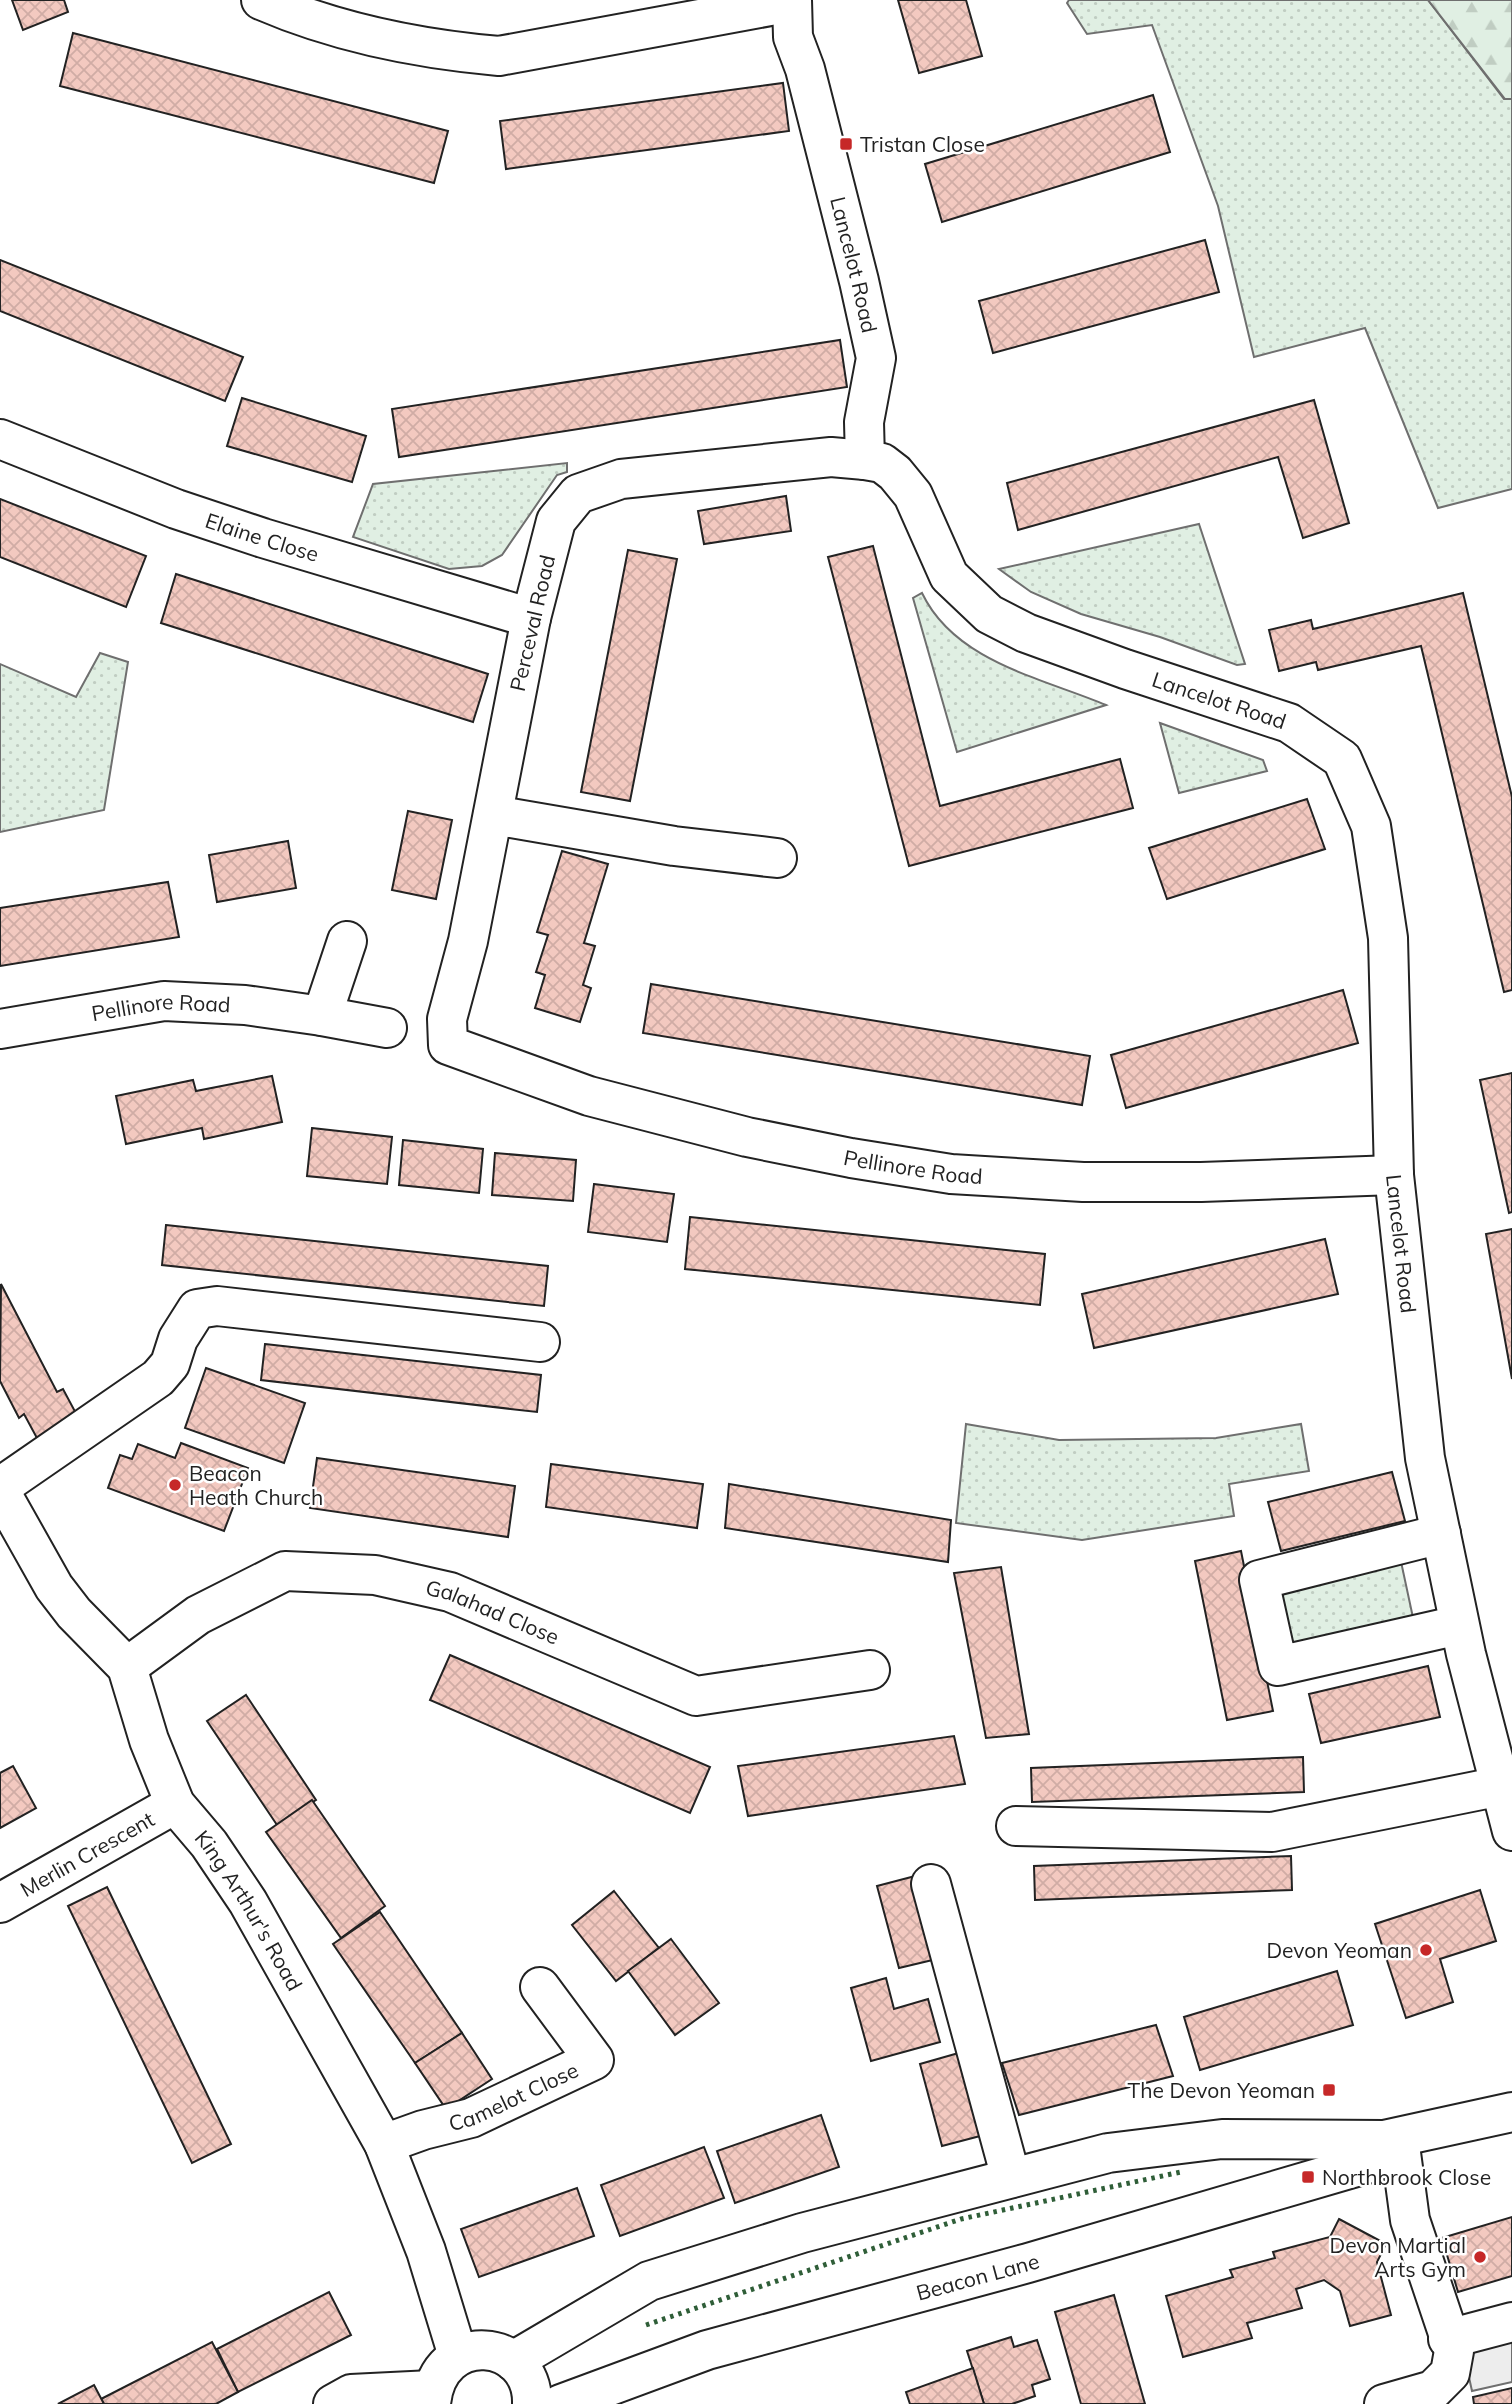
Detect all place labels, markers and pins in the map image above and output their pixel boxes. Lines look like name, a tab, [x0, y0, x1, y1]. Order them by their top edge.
place label: Tristan Close	[860, 131, 985, 157]
marker: Tristan Close	[838, 136, 854, 152]
place label: Beacon Heath Church	[189, 1460, 323, 1510]
marker: Beacon Heath Church	[167, 1477, 183, 1493]
place label: Devon Yeoman	[1266, 1937, 1412, 1963]
marker: Devon Yeoman	[1418, 1942, 1434, 1958]
place label: The Devon Yeoman	[1128, 2077, 1315, 2103]
marker: The Devon Yeoman	[1321, 2082, 1337, 2098]
place label: Northbrook Close	[1322, 2164, 1491, 2190]
marker: Northbrook Close	[1300, 2169, 1316, 2185]
place label: Devon Martial Arts Gym	[1330, 2232, 1466, 2282]
marker: Devon Martial Arts Gym	[1472, 2249, 1488, 2265]

